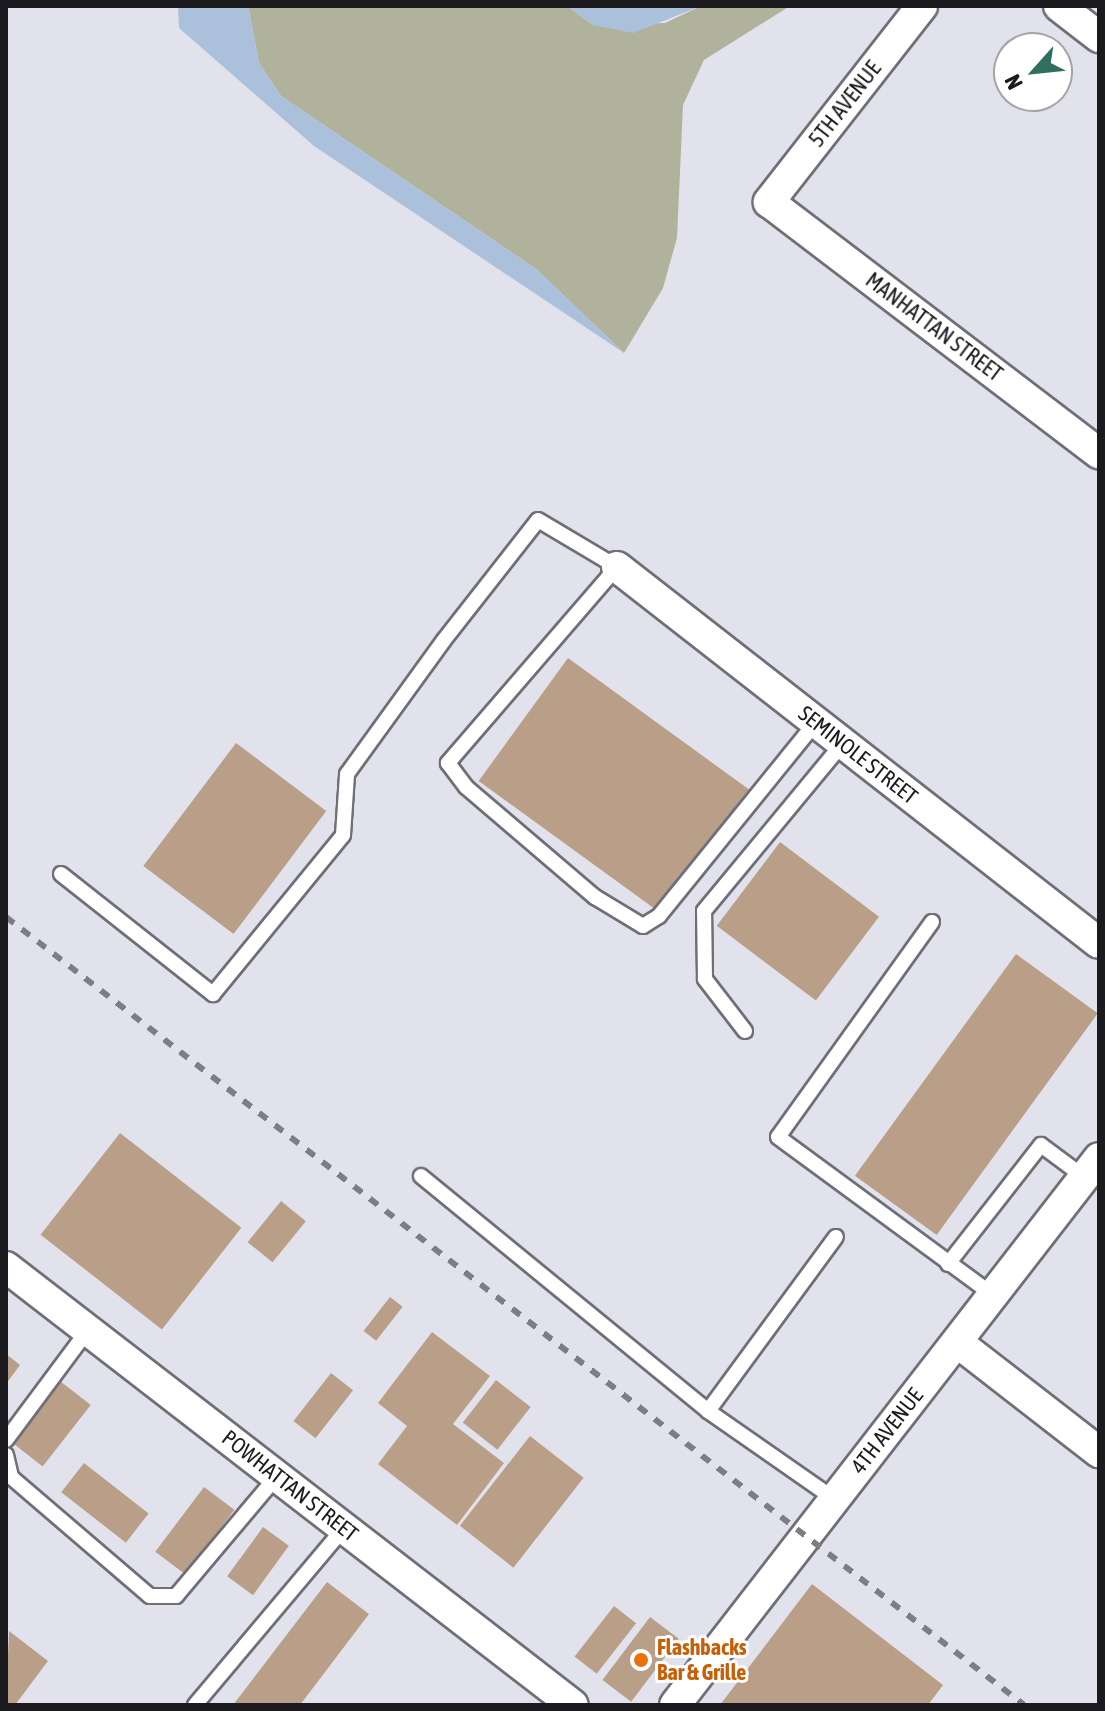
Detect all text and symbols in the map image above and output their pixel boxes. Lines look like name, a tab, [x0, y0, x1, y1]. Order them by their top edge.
north arrow	[993, 32, 1073, 112]
street label: 5TH AVENUE	[803, 56, 887, 152]
text: N	[999, 70, 1028, 94]
street label: MANHATTAN STREET	[860, 267, 1008, 387]
street label: SEMINOLE STREET	[793, 700, 923, 810]
street label: 4TH AVENUE	[845, 1383, 929, 1479]
street label: POWHATTAN STREET	[217, 1425, 363, 1547]
place label: Flashbacks Bar & Grille	[657, 1634, 747, 1686]
marker: Flashbacks Bar & Grille	[632, 1651, 650, 1669]

